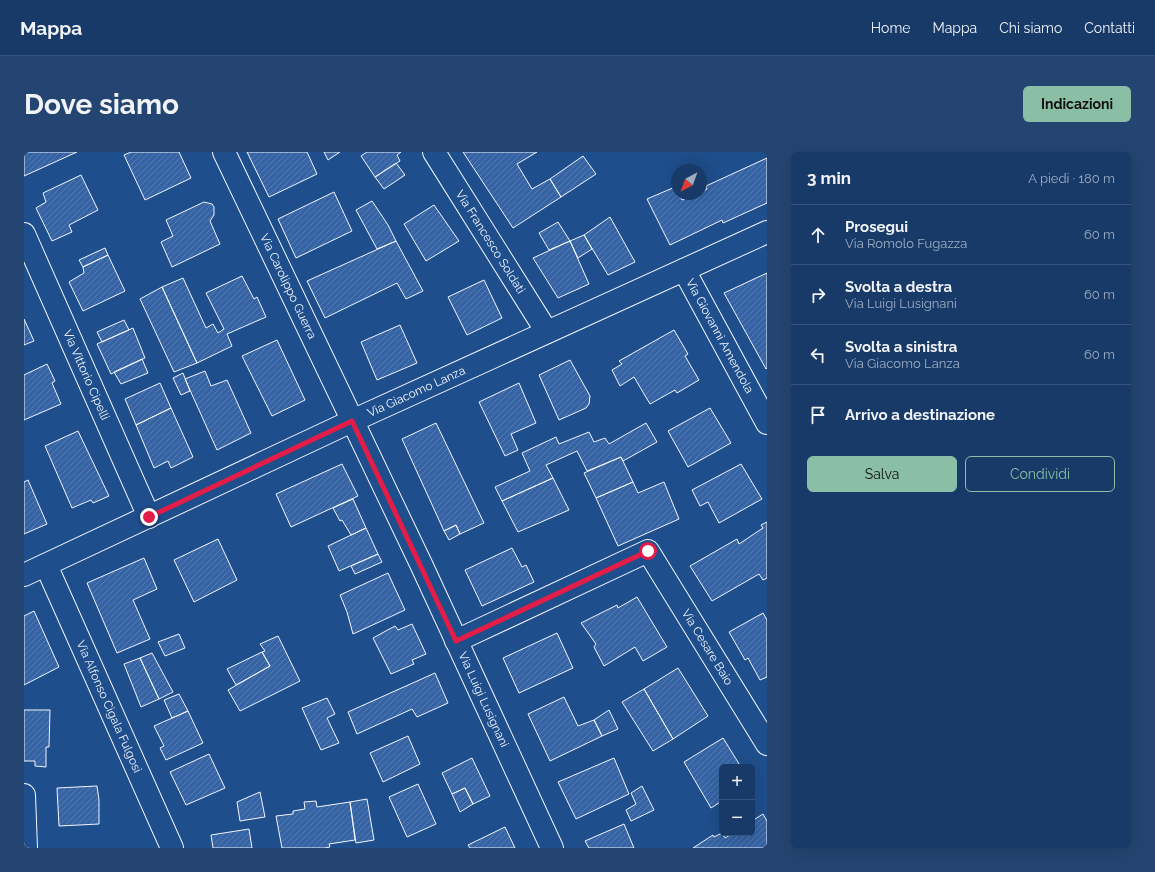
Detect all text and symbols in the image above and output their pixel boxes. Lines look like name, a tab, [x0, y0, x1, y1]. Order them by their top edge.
text: Mappa	[20, 17, 82, 39]
text: Home	[871, 20, 910, 36]
text: Mappa	[932, 20, 977, 36]
text: Chi siamo	[999, 20, 1062, 36]
text: Contatti	[1084, 20, 1135, 36]
button: Indicazioni	[1023, 86, 1131, 122]
text: Dove siamo	[24, 88, 179, 121]
north arrow	[671, 164, 707, 200]
text: 3 min	[807, 168, 851, 188]
text: A piedi · 180 m	[1028, 171, 1115, 186]
street label: Via Francesco Soldati	[453, 188, 528, 296]
text: Prosegui	[845, 218, 908, 236]
icon: ahead	[807, 224, 829, 246]
text: 60 m	[1084, 227, 1115, 242]
street label: Via Carolippo Guerra	[257, 232, 319, 341]
text: Via Romolo Fugazza	[845, 236, 967, 251]
street label: Via Giovanni Amendola	[683, 276, 757, 396]
text: Svolta a destra	[845, 278, 952, 296]
icon: right	[807, 284, 829, 306]
text: 60 m	[1084, 287, 1115, 302]
text: Via Luigi Lusignani	[845, 296, 957, 311]
street label: Via Vittorio Cipelli	[60, 328, 112, 422]
text: Svolta a sinistra	[845, 338, 957, 356]
icon: left	[807, 344, 829, 366]
text: 60 m	[1084, 347, 1115, 362]
text: Via Giacomo Lanza	[845, 356, 960, 371]
street label: Via Giacomo Lanza	[365, 363, 467, 420]
icon: arrive	[807, 404, 829, 426]
text: Arrivo a destinazione	[845, 406, 995, 424]
button: Salva	[807, 456, 957, 492]
button: Condividi	[965, 456, 1115, 492]
route end	[140, 508, 158, 526]
route start	[639, 542, 657, 560]
street label: Via Cesare Baio	[679, 607, 736, 688]
street label: Via Alfonso Cigala Fulgosi	[74, 638, 145, 775]
street label: Via Luigi Lusignani	[456, 650, 512, 749]
map controls	[719, 764, 755, 836]
button: +	[719, 764, 755, 800]
button: −	[719, 800, 755, 836]

